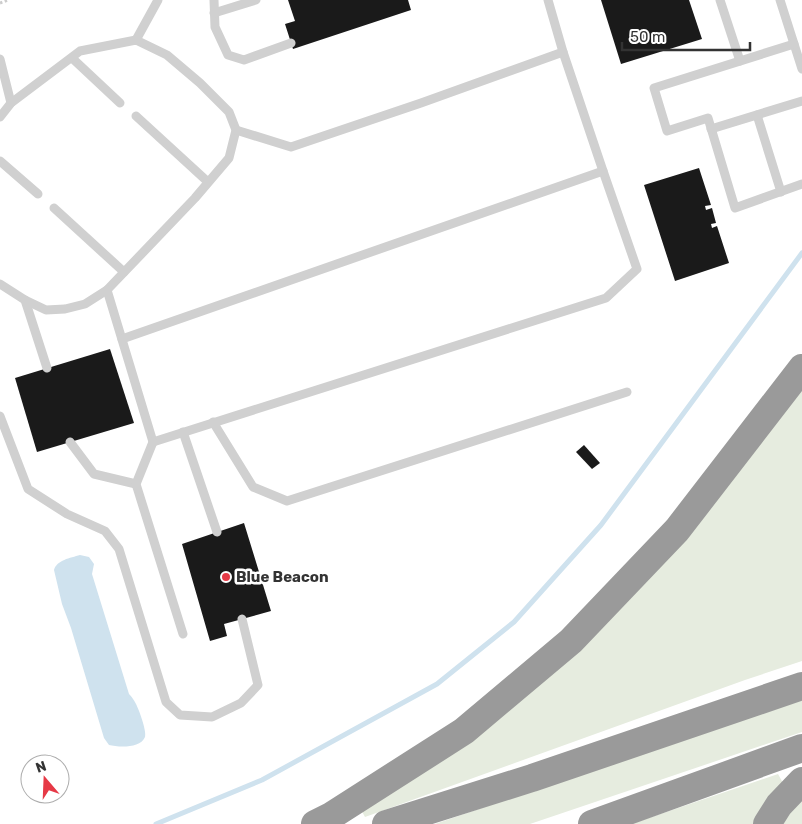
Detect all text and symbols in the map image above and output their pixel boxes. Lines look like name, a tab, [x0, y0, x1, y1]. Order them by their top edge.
scale bar	[622, 20, 750, 52]
text: 50 m	[630, 28, 665, 46]
place label: Blue Beacon	[236, 568, 329, 586]
marker: Blue Beacon	[220, 571, 232, 583]
north arrow	[20, 754, 70, 804]
text: N	[33, 758, 48, 777]

